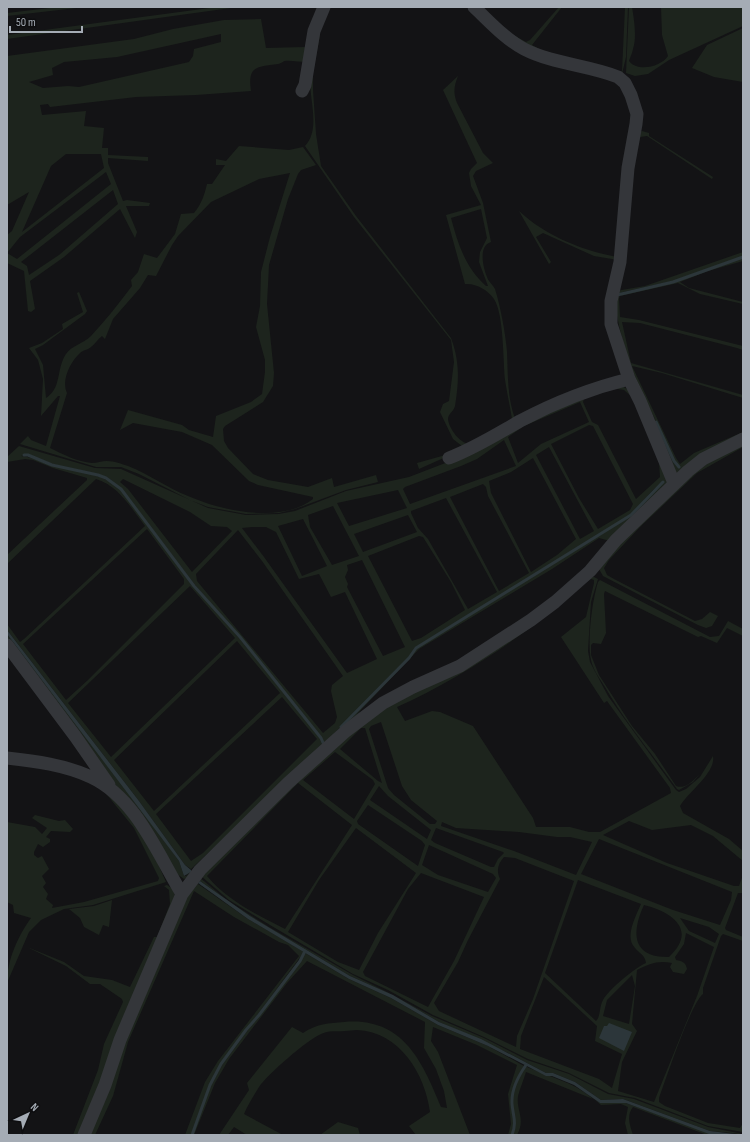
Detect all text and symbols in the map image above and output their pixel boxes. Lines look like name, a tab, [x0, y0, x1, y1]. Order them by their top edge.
scale bar	[10, 8, 82, 34]
text: 50 m	[16, 15, 36, 30]
north arrow	[8, 1094, 48, 1134]
text: N	[28, 1100, 41, 1114]

